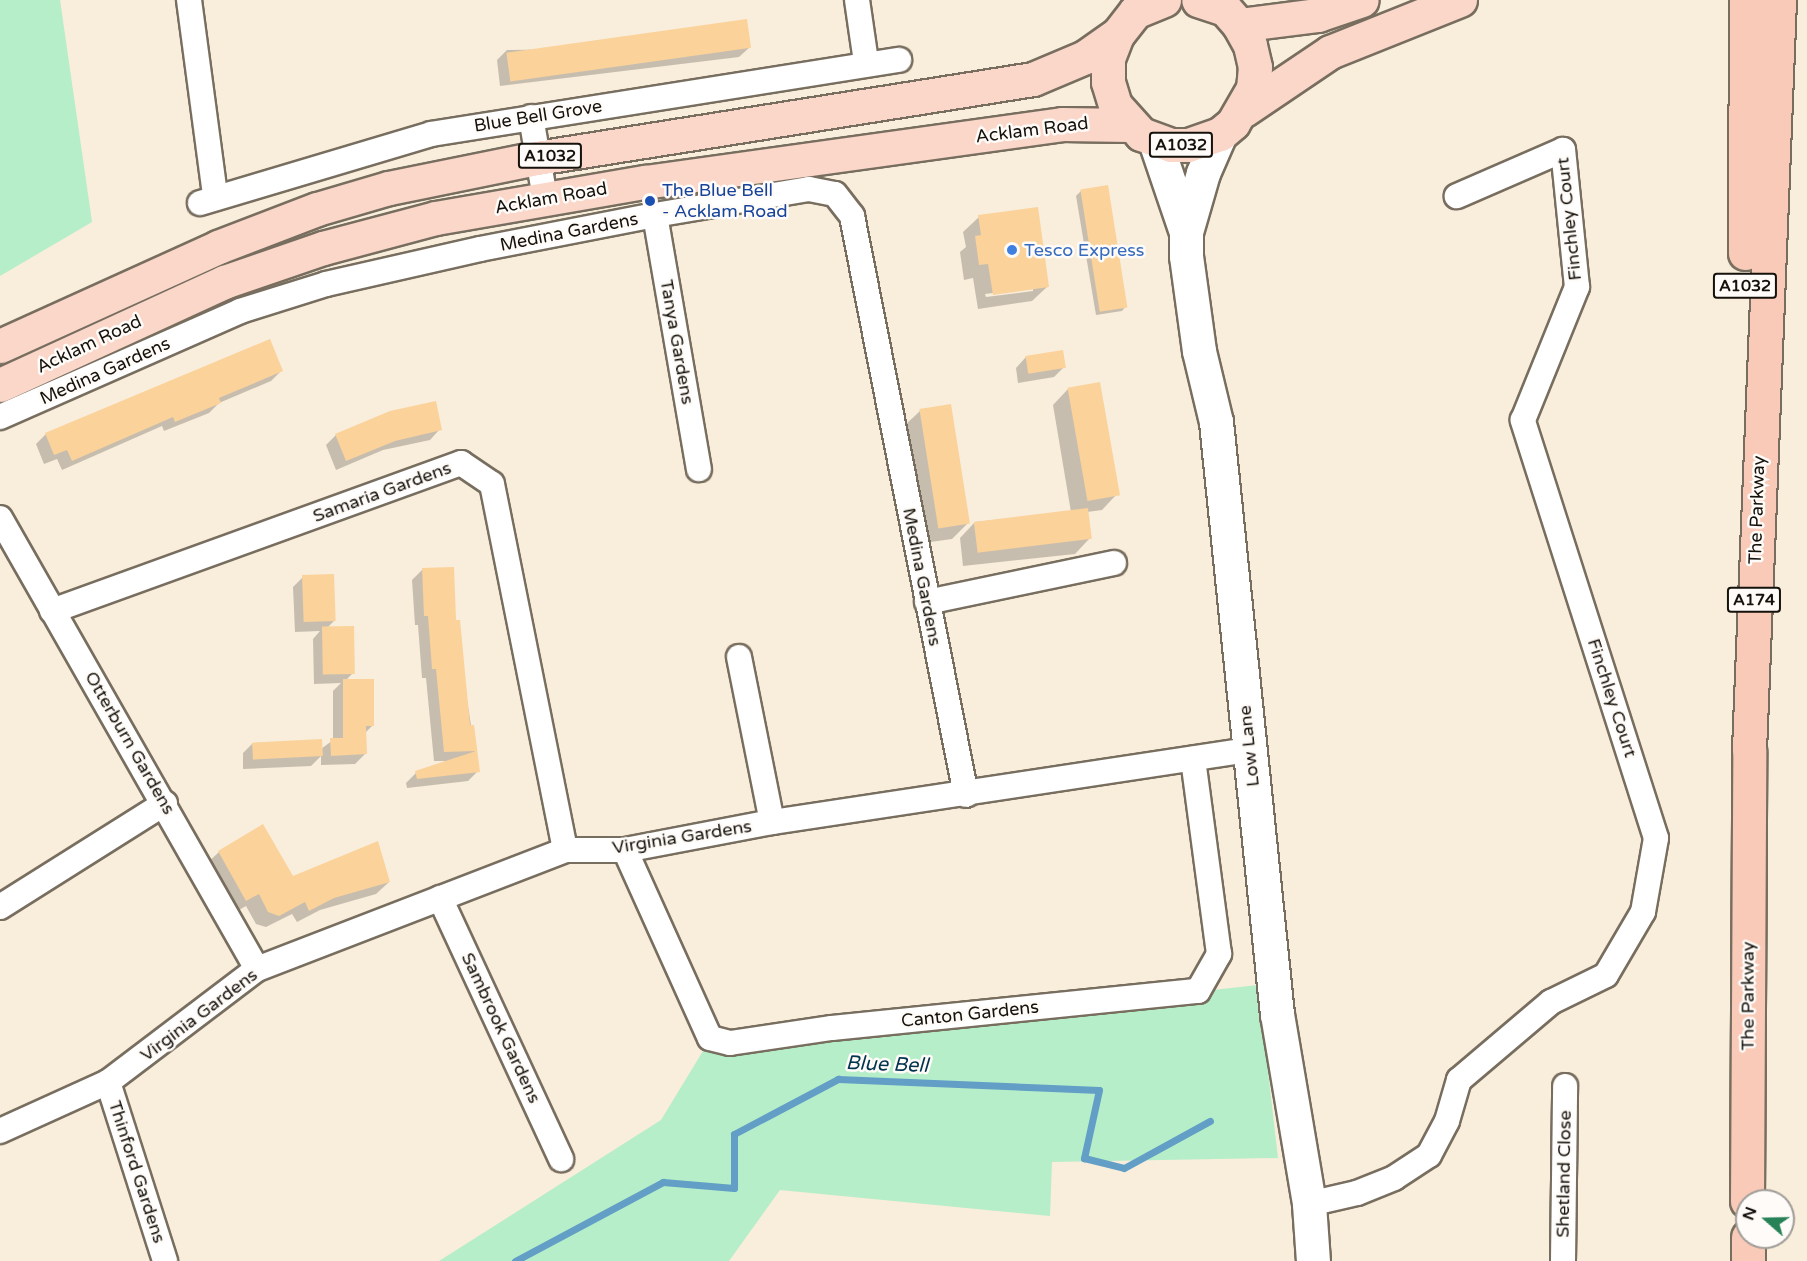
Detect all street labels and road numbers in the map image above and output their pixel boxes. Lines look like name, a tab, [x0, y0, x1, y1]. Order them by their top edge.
street label: Blue Bell Grove	[472, 95, 604, 137]
street label: Acklam Road	[974, 112, 1090, 148]
road number: A1032	[1148, 132, 1214, 158]
road number: A1032	[517, 143, 583, 169]
street label: Finchley Court	[1552, 156, 1586, 282]
street label: Acklam Road	[493, 177, 609, 219]
street label: Medina Gardens	[498, 208, 640, 256]
road number: A1032	[1712, 273, 1778, 299]
street label: Tanya Gardens	[655, 278, 699, 406]
street label: Acklam Road	[33, 310, 145, 378]
street label: Medina Gardens	[36, 333, 174, 409]
street label: The Parkway	[1744, 455, 1770, 565]
street label: Samaria Gardens	[310, 457, 454, 527]
street label: Medina Gardens	[898, 506, 946, 648]
road number: A174	[1726, 587, 1782, 613]
street label: Finchley Court	[1583, 636, 1641, 760]
street label: Otterburn Gardens	[80, 668, 180, 818]
street label: Low Lane	[1234, 704, 1264, 788]
street label: Virginia Gardens	[611, 815, 753, 859]
street label: The Parkway	[1737, 942, 1759, 1050]
street label: Sambrook Gardens	[457, 949, 545, 1107]
street label: Virginia Gardens	[136, 964, 262, 1066]
street label: Canton Gardens	[900, 996, 1040, 1032]
street label: Thinford Gardens	[104, 1098, 170, 1246]
street label: Shetland Close	[1552, 1110, 1576, 1238]

